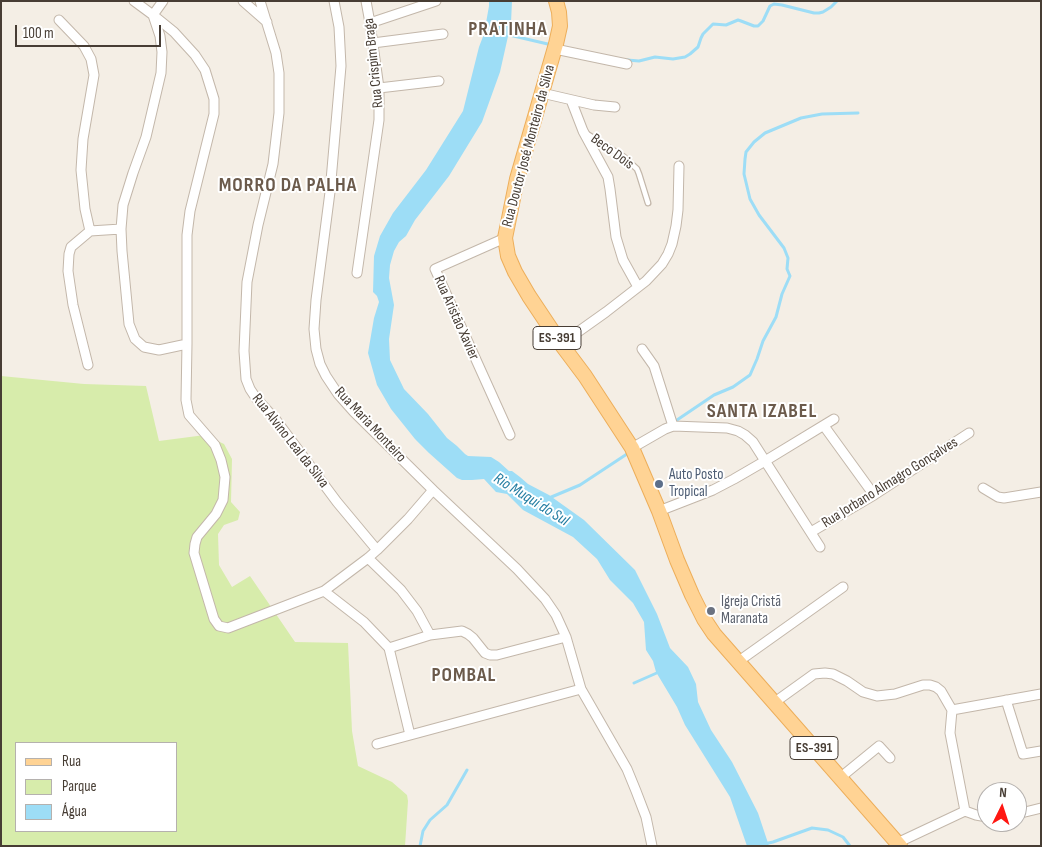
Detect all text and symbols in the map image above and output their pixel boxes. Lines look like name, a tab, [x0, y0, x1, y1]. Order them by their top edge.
scale bar	[18, 15, 164, 47]
street label: Rua Crispim Braga	[360, 17, 388, 109]
district label: PRATINHA	[467, 18, 549, 42]
text: 100 m	[23, 24, 54, 43]
street label: Rua Doutor José Monteiro da Silva	[499, 63, 559, 229]
street label: Beco Dois	[587, 130, 637, 174]
district label: MORRO DA PALHA	[217, 174, 359, 198]
street label: Rua Aristão Xavier	[429, 273, 483, 363]
road number: ES-391	[533, 326, 581, 349]
street label: Rua Maria Monteiro	[331, 384, 409, 466]
street label: Rua Alvino Leal da Silva	[248, 390, 332, 492]
district label: SANTA IZABEL	[705, 400, 819, 424]
street label: Rua Jorbano Almagro Gonçalves	[819, 434, 961, 532]
place label: Auto Posto Tropical	[669, 466, 723, 501]
water label: Rio Muqui do Sul	[490, 469, 572, 531]
marker: Auto Posto Tropical	[653, 478, 665, 490]
place label: Igreja Cristã Maranata	[721, 593, 781, 628]
marker: Igreja Cristã Maranata	[705, 605, 717, 617]
district label: POMBAL	[431, 664, 497, 688]
road number: ES-391	[790, 736, 838, 760]
legend	[15, 742, 178, 832]
text: Rua	[62, 752, 81, 771]
text: Parque	[62, 777, 97, 796]
north arrow	[977, 782, 1027, 832]
text: N	[999, 784, 1007, 801]
text: Água	[62, 802, 87, 821]

